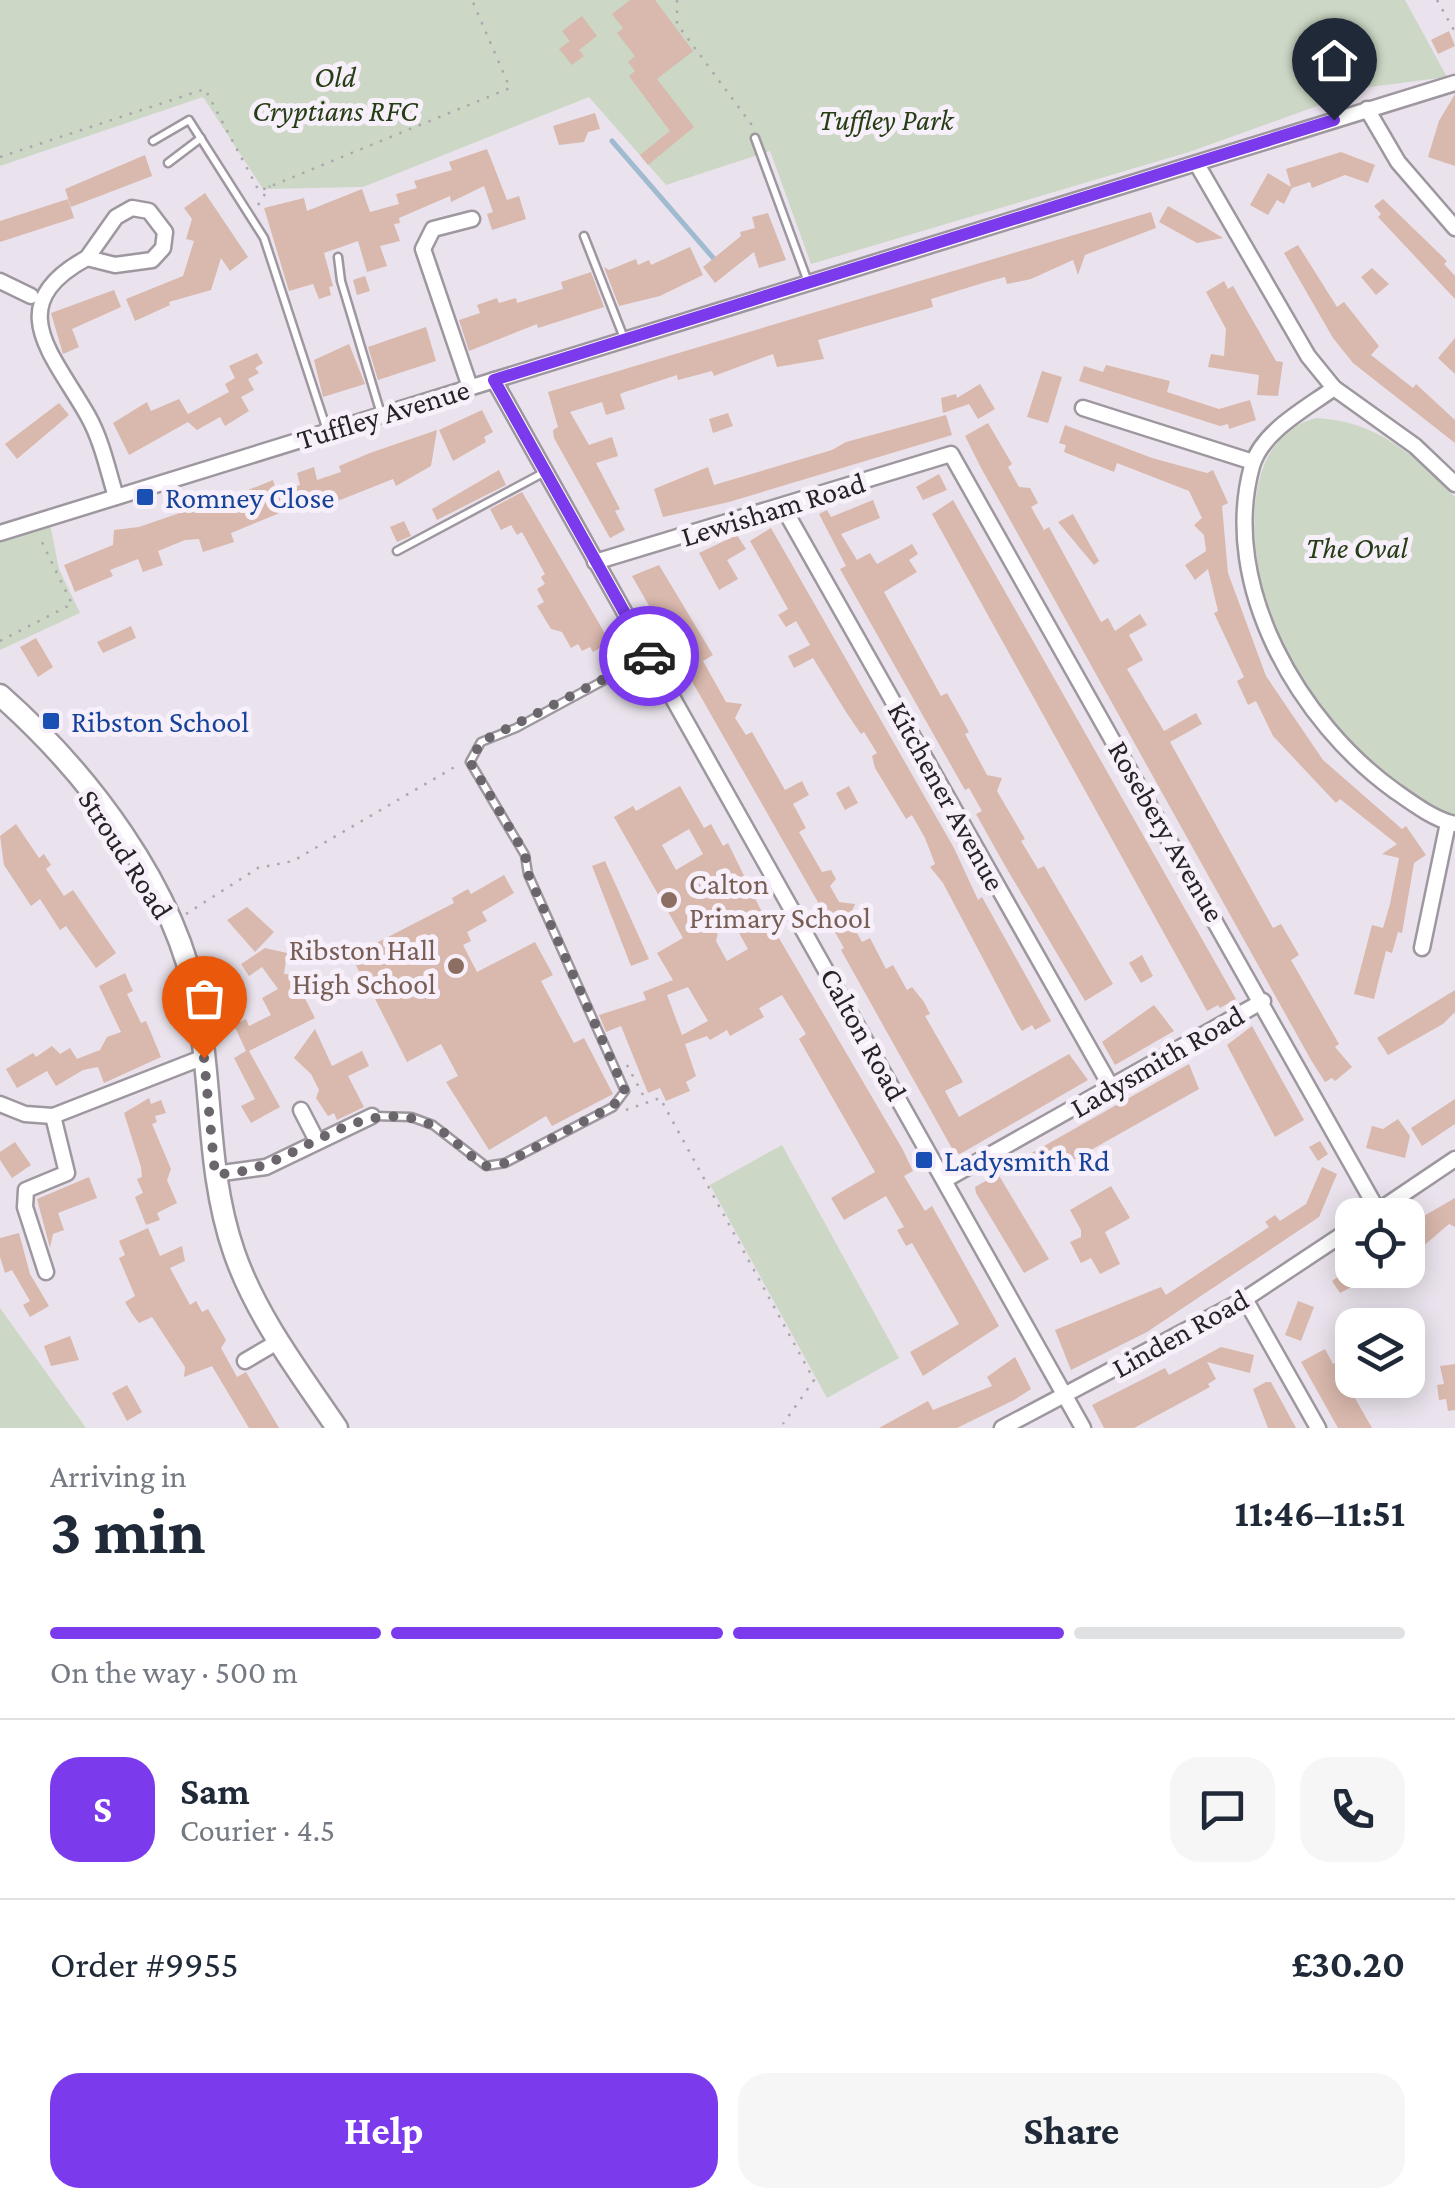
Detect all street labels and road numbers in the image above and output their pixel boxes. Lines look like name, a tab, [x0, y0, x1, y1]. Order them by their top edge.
street label: Tuffley Avenue	[293, 372, 473, 457]
street label: Lewisham Road	[677, 465, 869, 553]
street label: Kitchener Avenue	[882, 696, 1012, 896]
street label: Rosebery Avenue	[1101, 735, 1232, 928]
street label: Stroud Road	[72, 783, 180, 925]
street label: Calton Road	[814, 962, 914, 1106]
street label: Ladysmith Road	[1065, 998, 1250, 1125]
street label: Linden Road	[1106, 1282, 1254, 1384]

